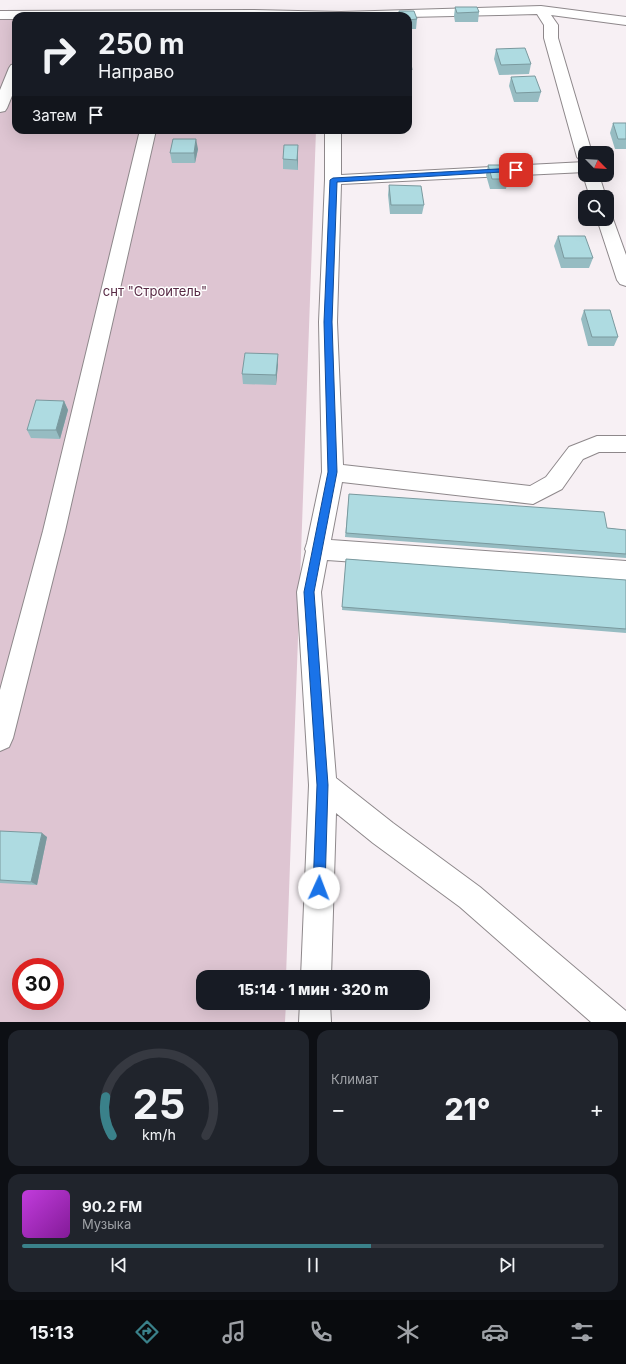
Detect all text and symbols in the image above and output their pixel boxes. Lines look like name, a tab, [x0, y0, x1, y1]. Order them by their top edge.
text: 250 m	[98, 27, 185, 61]
icon: right	[32, 28, 84, 80]
text: Направо	[98, 61, 174, 82]
icon: arrive	[85, 104, 107, 126]
text: Затем	[32, 106, 77, 125]
north arrow	[578, 146, 614, 182]
map controls	[578, 146, 614, 226]
pin	[499, 153, 533, 187]
icon: arrive	[505, 159, 527, 181]
button: search	[578, 190, 614, 226]
park label: снт "Строитель"	[103, 283, 207, 299]
position arrow	[298, 867, 340, 909]
speed limit sign: 30	[12, 958, 64, 1010]
text: 15:14 · 1 мин · 320 m	[238, 980, 388, 999]
text: Климат	[331, 1071, 378, 1087]
text: 25	[132, 1079, 185, 1129]
text: 21°	[444, 1091, 491, 1127]
text: −	[331, 1096, 346, 1122]
text: +	[589, 1096, 604, 1122]
text: km/h	[142, 1126, 175, 1143]
text: 90.2 FM	[82, 1197, 142, 1216]
text: Музыка	[82, 1216, 131, 1232]
icon: previous	[108, 1254, 130, 1276]
icon: pause	[302, 1254, 324, 1276]
icon: next	[496, 1254, 518, 1276]
icon: directions	[133, 1318, 161, 1346]
icon: music	[220, 1318, 248, 1346]
icon: phone	[307, 1318, 335, 1346]
icon: climate	[394, 1318, 422, 1346]
icon: car	[481, 1318, 509, 1346]
icon: filters	[568, 1318, 596, 1346]
text: 15:13	[30, 1322, 74, 1343]

